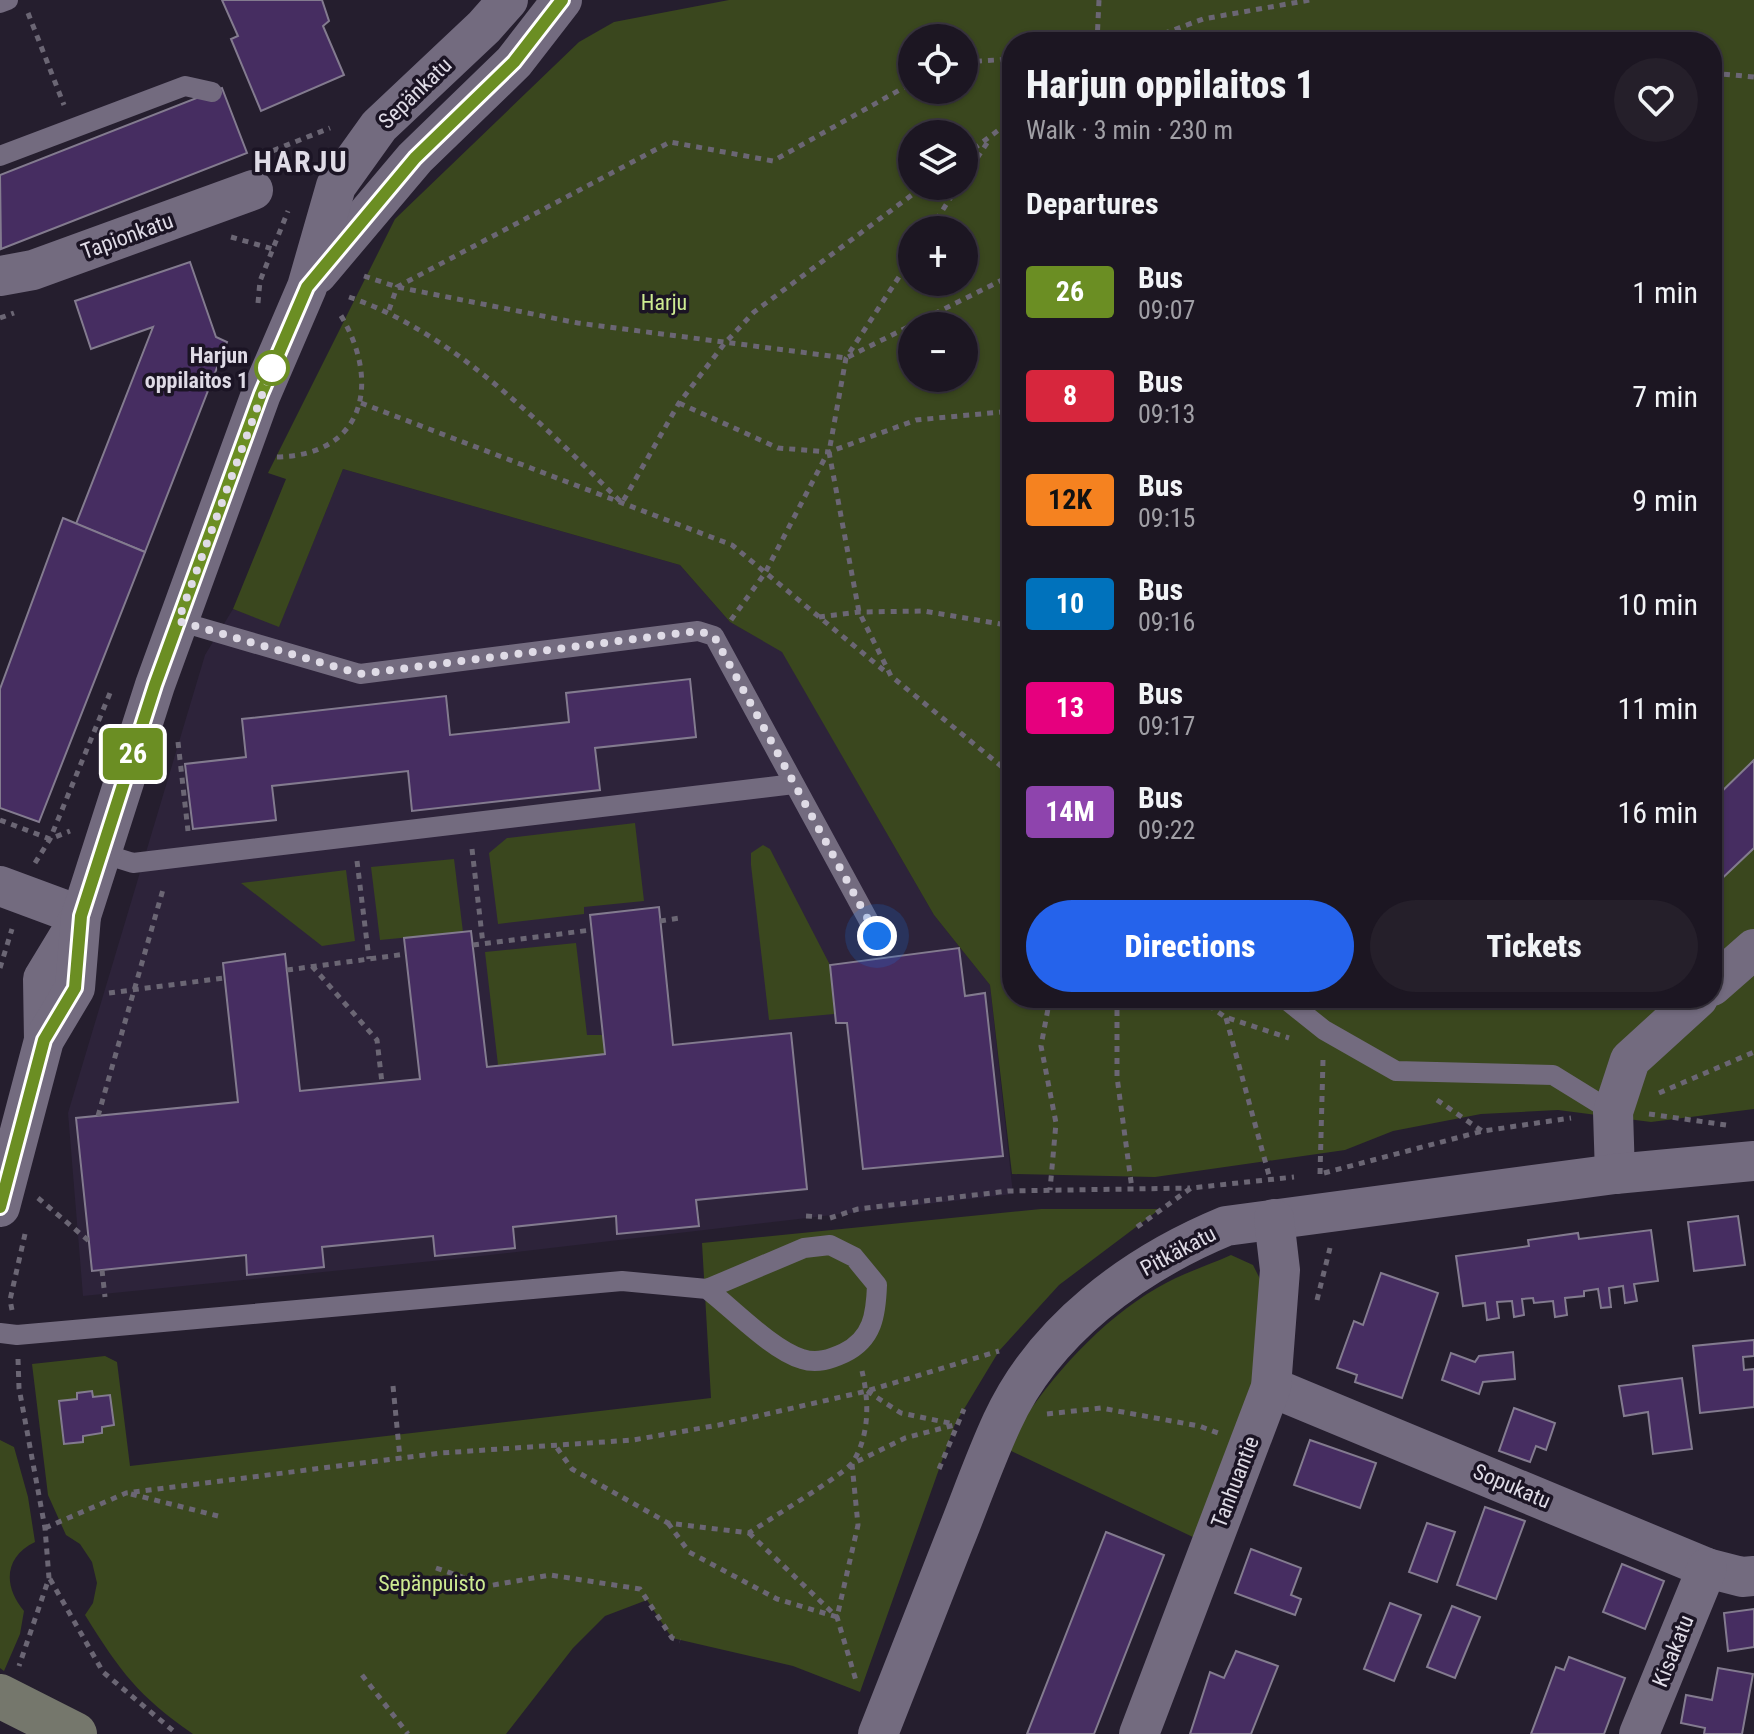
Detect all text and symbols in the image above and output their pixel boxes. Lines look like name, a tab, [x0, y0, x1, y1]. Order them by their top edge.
map controls	[898, 24, 978, 392]
button: locate	[898, 24, 978, 104]
street label: Sepänkatu	[373, 52, 457, 134]
button: heart	[1614, 58, 1698, 142]
text: Harjun oppilaitos 1	[1026, 63, 1315, 107]
text: Walk · 3 min · 230 m	[1026, 115, 1233, 145]
button: layers	[898, 120, 978, 200]
district label: HARJU	[253, 144, 349, 179]
text: Departures	[1026, 186, 1159, 221]
street label: Tapionkatu	[78, 208, 176, 264]
button: +	[898, 216, 978, 296]
text: Bus	[1138, 260, 1183, 295]
text: 26	[1056, 275, 1084, 308]
text: 1 min	[1632, 275, 1698, 310]
park label: Harju	[641, 290, 687, 315]
text: 09:07	[1138, 295, 1195, 325]
button: −	[898, 312, 978, 392]
place label: Harjun oppilaitos 1	[145, 343, 248, 393]
marker: Harjun oppilaitos 1	[255, 351, 289, 385]
text: Bus	[1138, 364, 1183, 399]
text: 8	[1063, 379, 1077, 412]
text: 7 min	[1632, 379, 1698, 414]
text: 09:13	[1138, 399, 1195, 429]
text: Bus	[1138, 468, 1183, 503]
text: 12K	[1048, 483, 1092, 516]
text: 9 min	[1632, 483, 1698, 518]
text: 09:15	[1138, 503, 1195, 533]
text: Bus	[1138, 572, 1183, 607]
text: 10	[1056, 587, 1084, 620]
text: 10 min	[1617, 587, 1698, 622]
text: 09:16	[1138, 607, 1195, 637]
text: Bus	[1138, 676, 1183, 711]
text: 13	[1056, 691, 1084, 724]
text: 11 min	[1617, 691, 1698, 726]
text: 09:17	[1138, 711, 1195, 741]
line badge: 26	[97, 728, 169, 780]
text: 26	[119, 737, 147, 770]
text: Bus	[1138, 780, 1183, 815]
text: 14M	[1045, 795, 1095, 828]
text: 16 min	[1617, 795, 1698, 830]
text: 09:22	[1138, 815, 1195, 845]
button: Directions	[1026, 900, 1354, 992]
button: Tickets	[1370, 900, 1698, 992]
your location	[857, 916, 897, 956]
street label: Pitkäkatu	[1136, 1221, 1220, 1281]
street label: Tanhuantie	[1206, 1433, 1264, 1531]
street label: Sopukatu	[1470, 1459, 1554, 1513]
park label: Sepänpuisto	[378, 1571, 486, 1596]
street label: Kisakatu	[1647, 1611, 1699, 1691]

